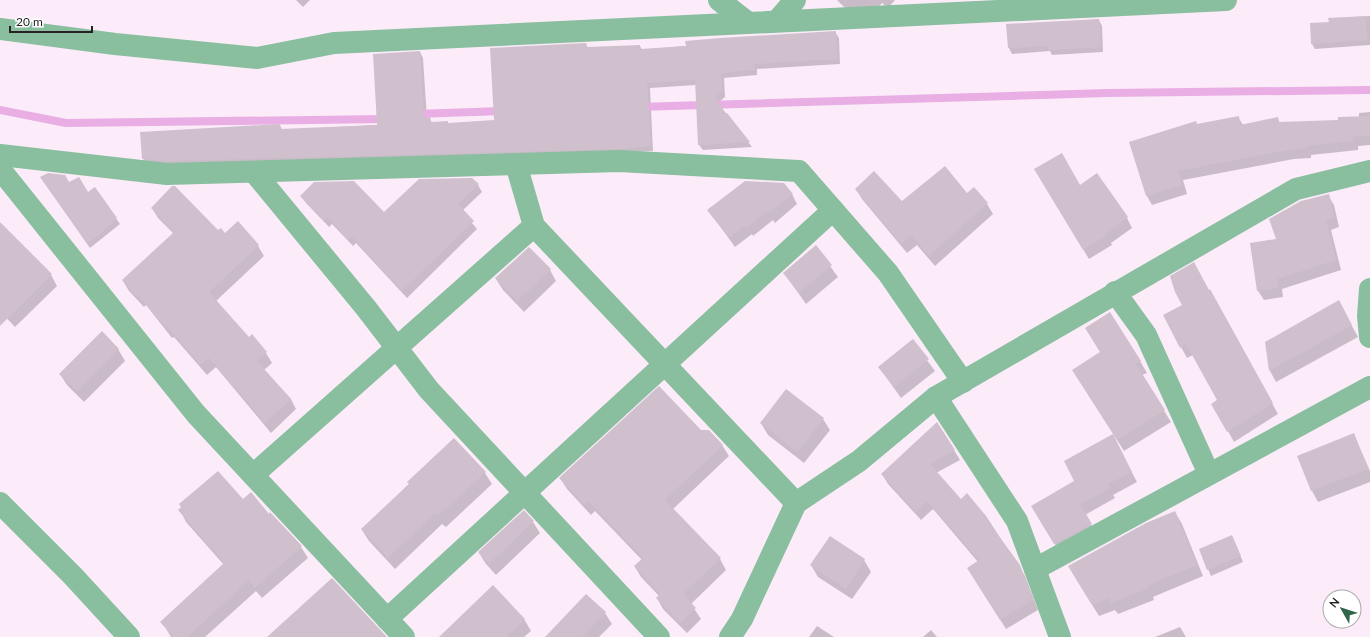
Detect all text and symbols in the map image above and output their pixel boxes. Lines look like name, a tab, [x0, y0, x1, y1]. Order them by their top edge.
scale bar	[10, 8, 92, 34]
text: 20 m	[16, 14, 43, 29]
north arrow	[1322, 589, 1362, 629]
text: N	[1326, 595, 1342, 610]

